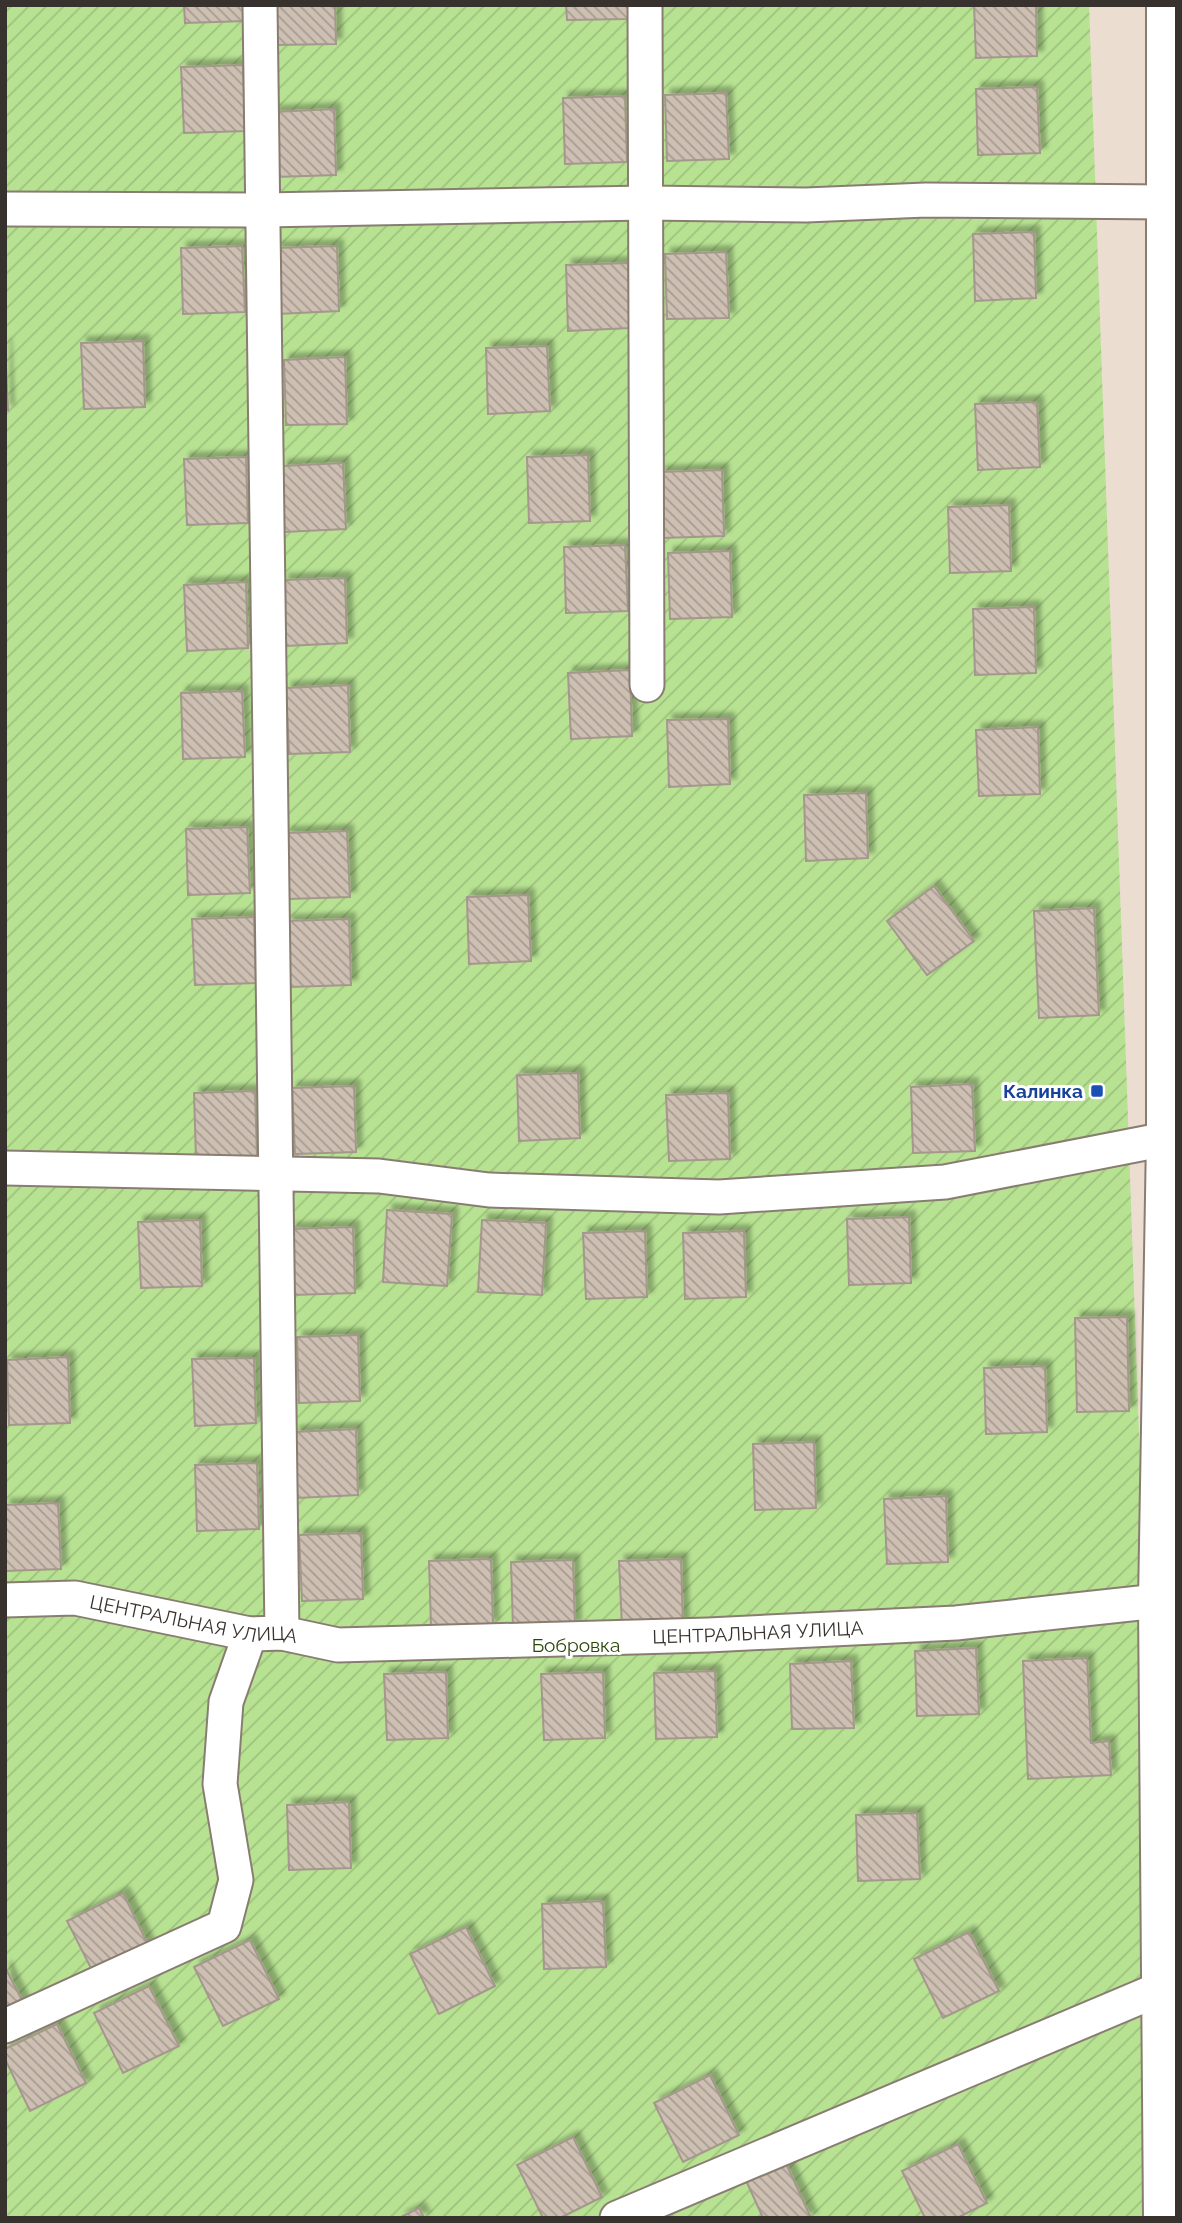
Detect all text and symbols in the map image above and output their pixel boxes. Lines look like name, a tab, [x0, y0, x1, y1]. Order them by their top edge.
place label: Калинка	[1003, 1080, 1083, 1102]
marker: Калинка	[1089, 1083, 1105, 1099]
street label: ЦЕНТРАЛЬНАЯ УЛИЦА	[88, 1590, 300, 1647]
street label: ЦЕНТРАЛЬНАЯ УЛИЦА	[652, 1616, 864, 1647]
park label: Бобровка	[532, 1634, 620, 1656]

